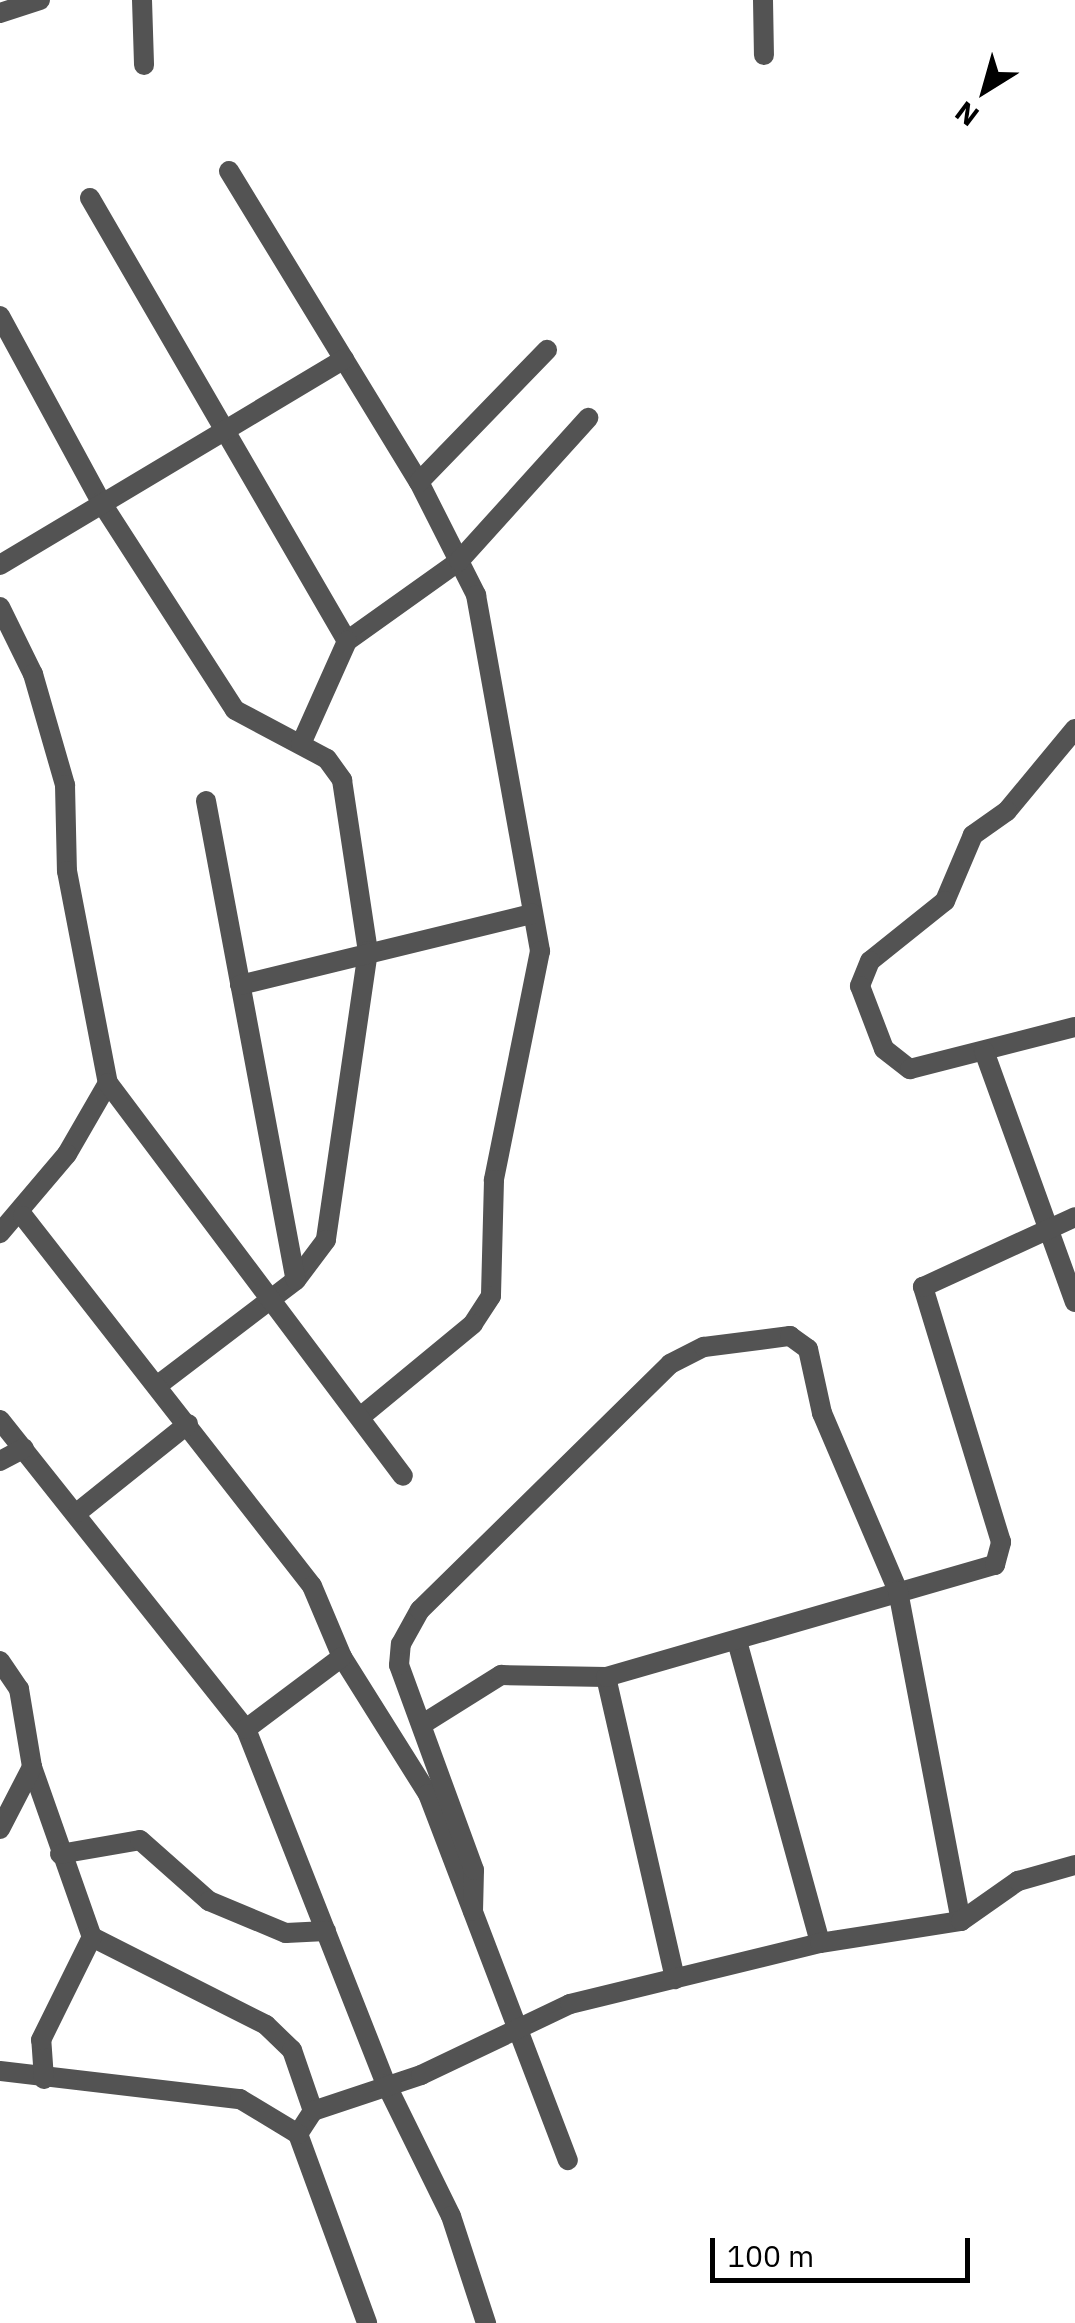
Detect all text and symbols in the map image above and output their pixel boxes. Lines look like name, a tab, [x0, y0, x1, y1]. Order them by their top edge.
north arrow	[935, 40, 1035, 140]
text: N	[947, 93, 986, 135]
scale bar	[715, 2218, 975, 2280]
text: 100 m	[727, 2236, 814, 2275]

